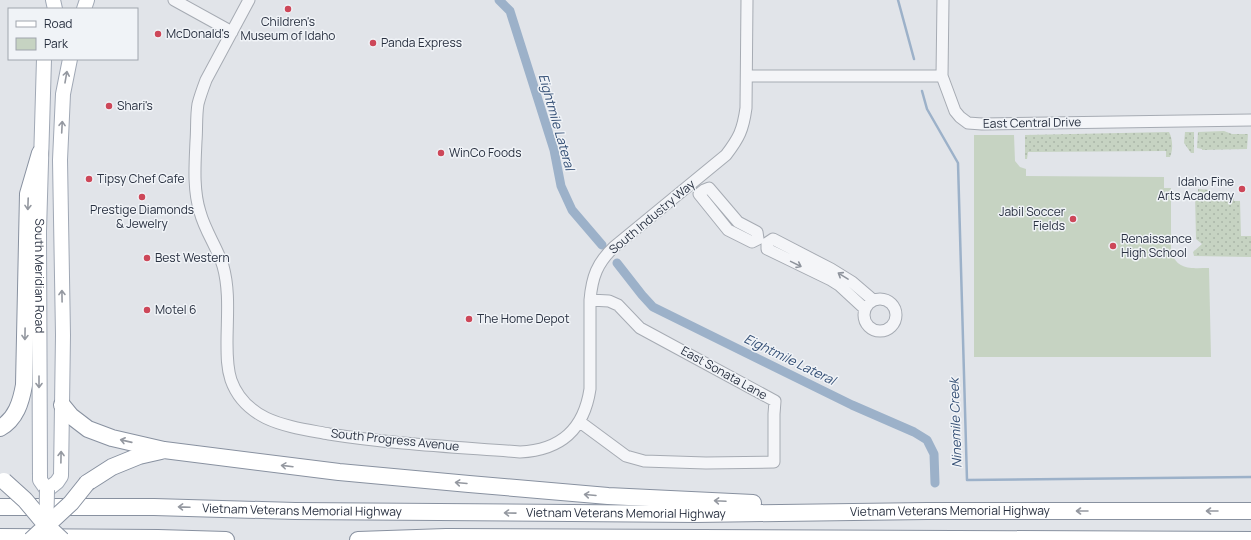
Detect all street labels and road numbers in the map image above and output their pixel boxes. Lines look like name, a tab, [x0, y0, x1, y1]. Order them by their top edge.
street label: East Central Drive	[983, 113, 1081, 132]
street label: South Industry Way	[605, 175, 699, 258]
street label: South Meridian Road	[31, 218, 48, 333]
street label: East Sonata Lane	[678, 342, 770, 403]
street label: South Progress Avenue	[330, 424, 460, 455]
street label: Vietnam Veterans Memorial Highway	[202, 499, 403, 520]
street label: Vietnam Veterans Memorial Highway	[850, 502, 1050, 520]
street label: Vietnam Veterans Memorial Highway	[526, 504, 727, 522]

